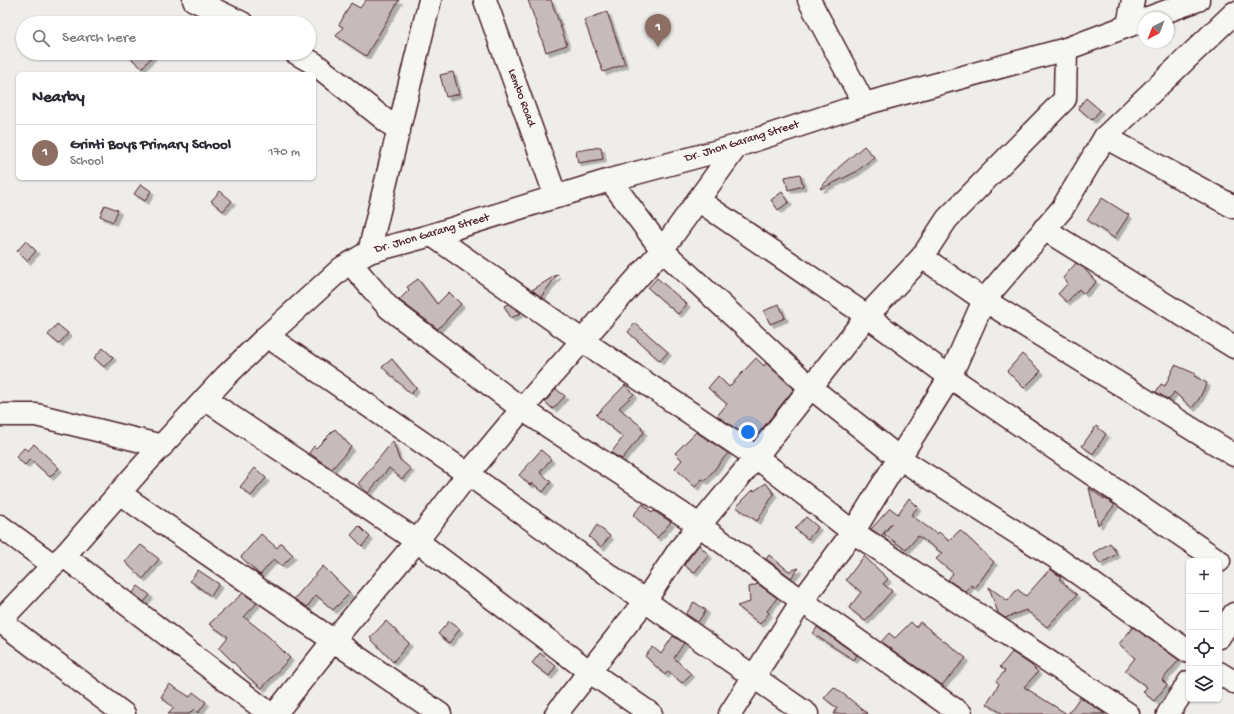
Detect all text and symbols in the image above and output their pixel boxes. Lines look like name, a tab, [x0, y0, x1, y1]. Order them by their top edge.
north arrow	[1138, 12, 1174, 48]
pin: 1	[645, 14, 671, 47]
search box	[16, 16, 316, 60]
icon: search	[30, 27, 52, 49]
text: Search here	[62, 29, 136, 47]
street label: Lembo Road	[504, 67, 538, 130]
text: Nearby	[32, 88, 85, 108]
street label: Dr. Jhon Garang Street	[682, 118, 802, 166]
text: Grinti Boys Primary School	[70, 136, 231, 154]
text: 1	[42, 145, 48, 160]
text: 170 m	[268, 145, 300, 160]
text: School	[70, 154, 104, 169]
street label: Dr. Jhon Garang Street	[372, 211, 492, 257]
your location	[738, 422, 758, 442]
map controls	[1186, 558, 1222, 702]
button: +	[1186, 558, 1222, 594]
button: −	[1186, 594, 1222, 630]
button: locate	[1186, 630, 1222, 666]
button: layers	[1186, 666, 1222, 702]

